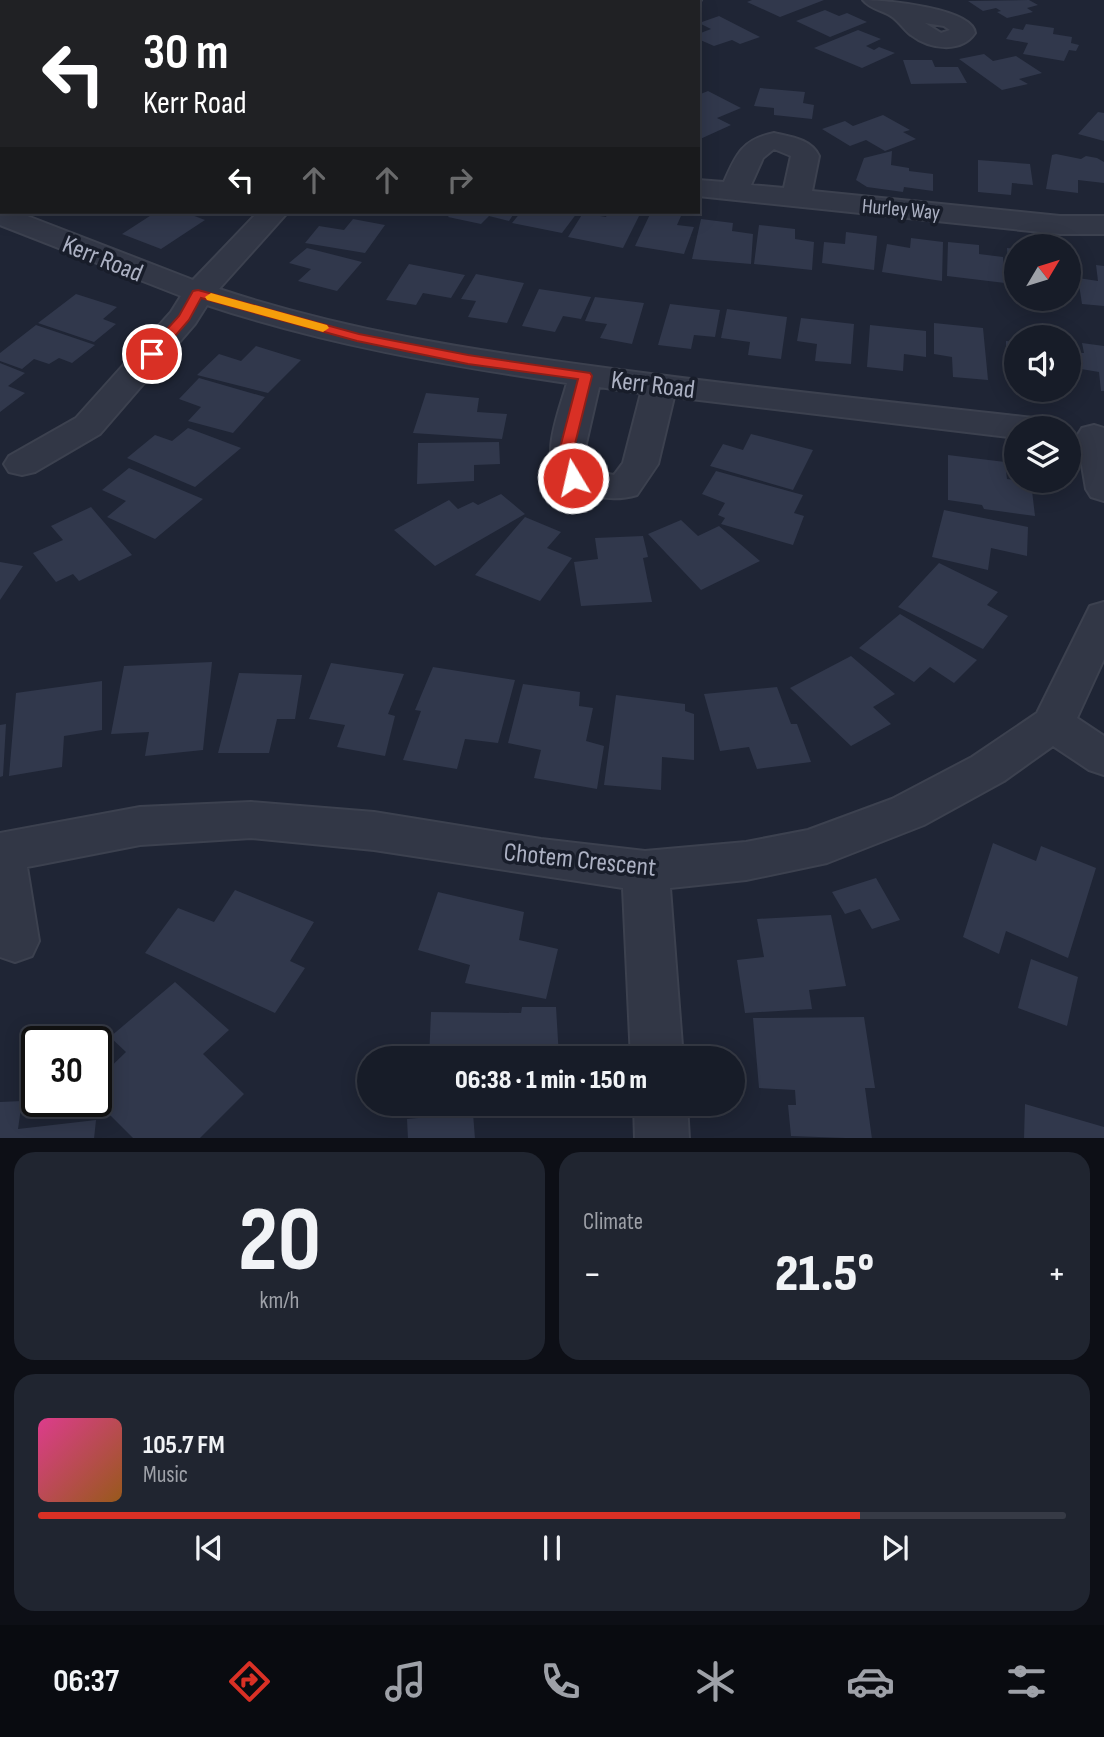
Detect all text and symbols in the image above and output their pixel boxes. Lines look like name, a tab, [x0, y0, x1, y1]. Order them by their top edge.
text: 30 m	[143, 24, 228, 83]
icon: left	[28, 28, 119, 119]
text: Kerr Road	[143, 84, 247, 123]
icon: left	[222, 161, 260, 199]
icon: ahead	[295, 161, 333, 199]
icon: ahead	[368, 161, 406, 199]
icon: right	[441, 161, 479, 199]
street label: Hurley Way	[861, 194, 941, 225]
street label: Kerr Road	[58, 229, 147, 290]
north arrow	[1004, 234, 1082, 312]
map controls	[1004, 234, 1081, 493]
pin	[122, 324, 182, 384]
button: sound	[1004, 325, 1081, 402]
icon: arrive	[133, 335, 171, 373]
street label: Kerr Road	[609, 365, 696, 406]
button: layers	[1004, 416, 1081, 493]
position arrow	[536, 441, 610, 515]
street label: Chotem Crescent	[502, 837, 658, 884]
speed limit sign: 30	[21, 1026, 112, 1117]
text: 06:38 · 1 min · 150 m	[455, 1065, 647, 1096]
text: 20	[238, 1187, 321, 1296]
text: Climate	[583, 1208, 643, 1236]
text: 21.5°	[775, 1243, 874, 1306]
text: −	[583, 1252, 602, 1297]
text: +	[1047, 1252, 1066, 1297]
text: km/h	[260, 1287, 299, 1315]
text: 105.7 FM	[143, 1430, 225, 1461]
text: Music	[143, 1461, 188, 1489]
icon: previous	[190, 1529, 228, 1567]
icon: pause	[533, 1529, 571, 1567]
icon: next	[876, 1529, 914, 1567]
icon: directions	[225, 1657, 274, 1706]
icon: music	[381, 1657, 430, 1706]
icon: phone	[536, 1657, 585, 1706]
icon: climate	[691, 1657, 740, 1706]
icon: car	[846, 1657, 895, 1706]
icon: filters	[1002, 1657, 1051, 1706]
text: 06:37	[53, 1662, 119, 1701]

